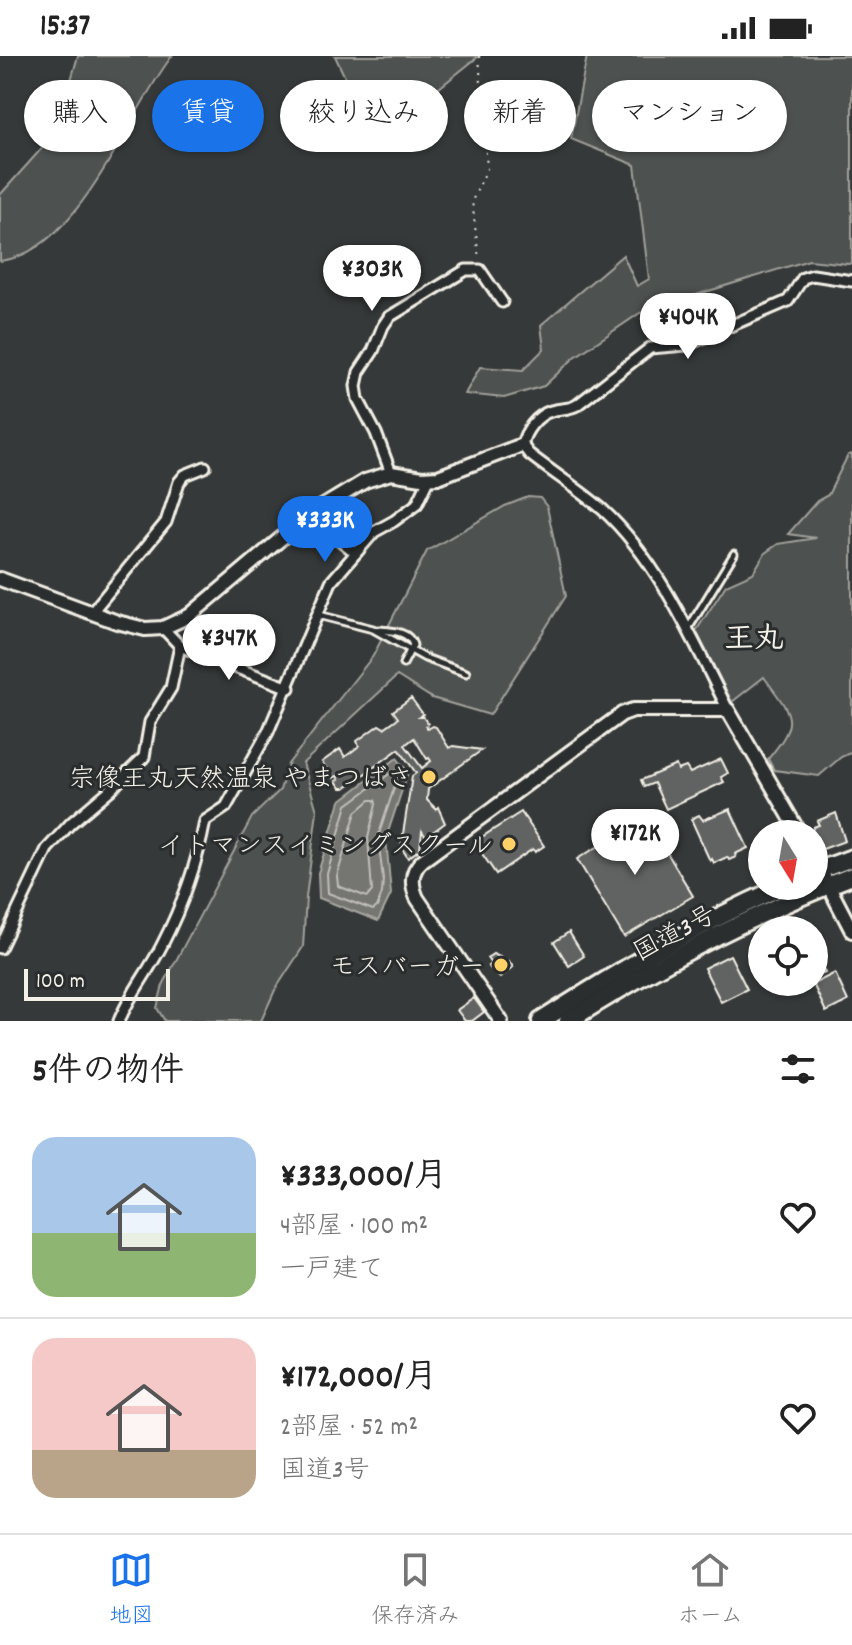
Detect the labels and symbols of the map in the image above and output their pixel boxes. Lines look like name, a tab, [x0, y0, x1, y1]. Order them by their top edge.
pin: ¥303K	[316, 245, 428, 313]
pin: ¥404K	[632, 293, 744, 361]
pin: ¥333K	[269, 496, 381, 564]
pin: ¥347K	[173, 614, 285, 682]
district label: 王丸	[724, 620, 784, 663]
place label: 宗像王丸天然温泉 やまつばさ	[69, 762, 413, 799]
marker: 宗像王丸天然温泉 やまつばさ	[420, 768, 438, 786]
pin: ¥172K	[579, 809, 691, 877]
north arrow	[748, 820, 828, 900]
place label: イトマンスイミングスクール	[158, 829, 493, 866]
marker: イトマンスイミングスクール	[500, 835, 518, 853]
street label: 国道3号	[627, 898, 724, 972]
place label: モスバーガー	[330, 950, 485, 987]
marker: モスバーガー	[492, 956, 510, 974]
scale bar	[24, 965, 170, 1001]

